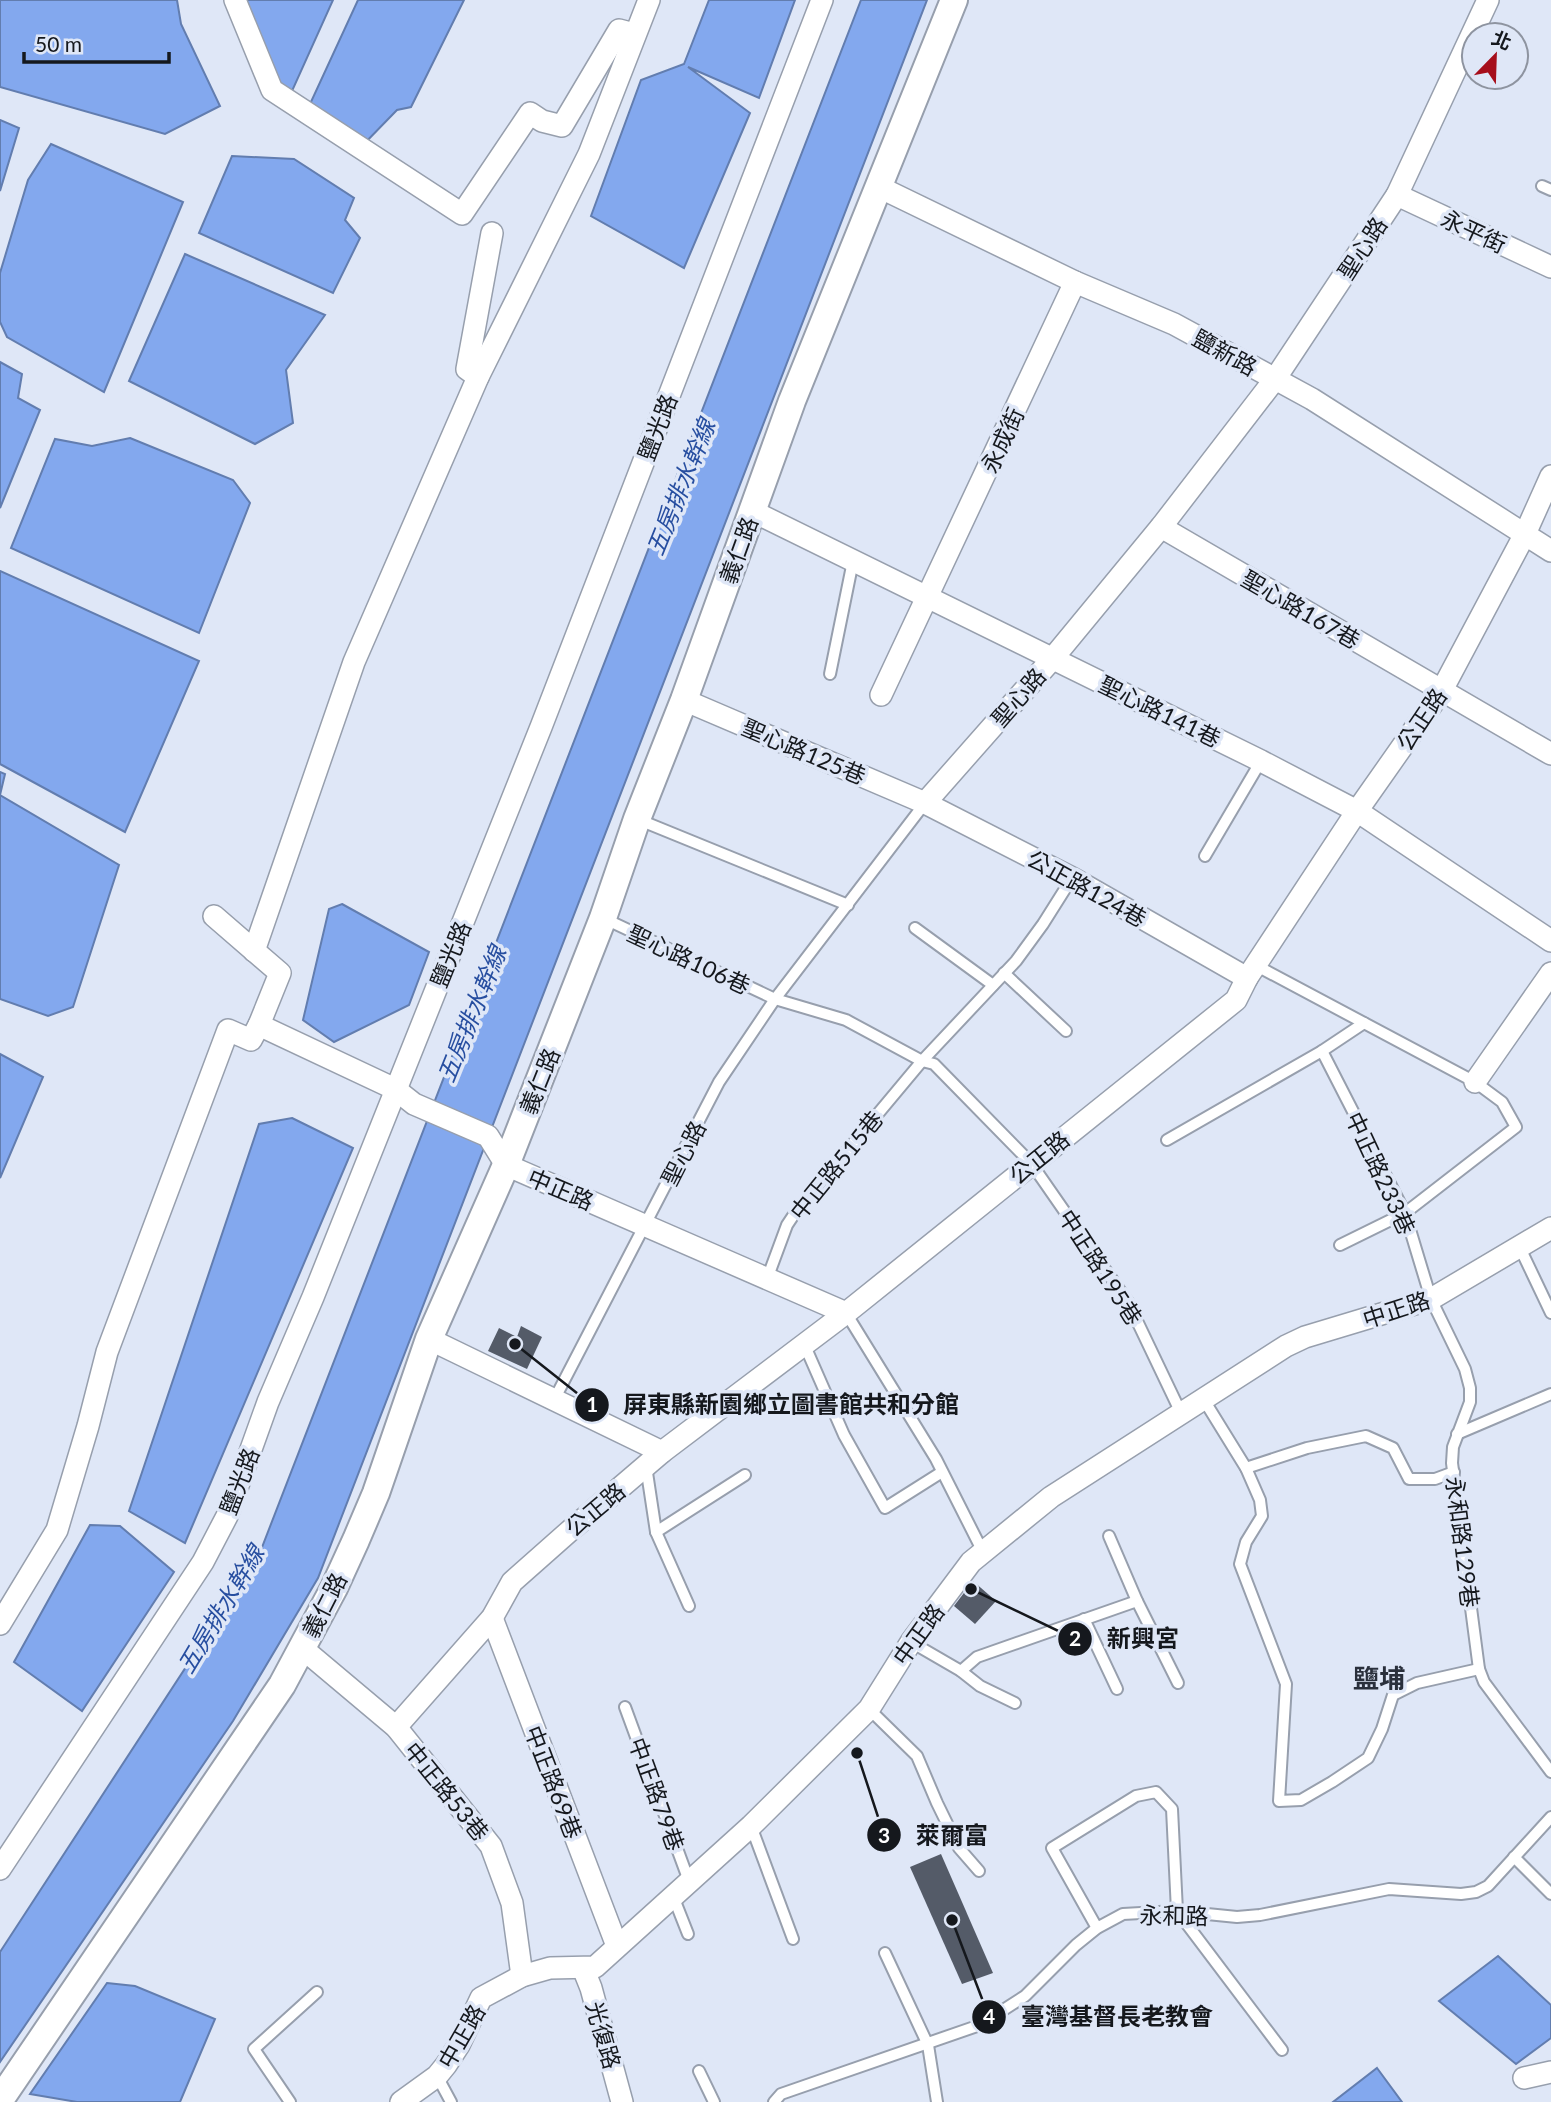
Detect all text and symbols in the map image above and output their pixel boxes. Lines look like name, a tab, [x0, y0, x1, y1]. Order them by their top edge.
scale bar	[24, 21, 170, 65]
north arrow	[1460, 21, 1530, 91]
text: 北	[1489, 26, 1515, 54]
text: 50 m	[35, 31, 82, 56]
street label: 永平街	[1437, 204, 1511, 258]
street label: 聖心路	[1331, 211, 1393, 285]
street label: 鹽新路	[1188, 323, 1262, 381]
street label: 鹽光路	[632, 390, 682, 464]
street label: 永成街	[975, 403, 1029, 477]
water label: 五房排水幹線	[640, 412, 722, 559]
street label: 義仁路	[713, 513, 763, 587]
street label: 聖心路167巷	[1237, 564, 1365, 654]
street label: 聖心路	[985, 662, 1051, 732]
street label: 聖心路141巷	[1095, 669, 1225, 753]
street label: 公正路	[1390, 683, 1452, 755]
street label: 聖心路125巷	[738, 712, 870, 790]
street label: 公正路124巷	[1022, 844, 1152, 932]
street label: 鹽光路	[424, 917, 476, 991]
street label: 聖心路106巷	[623, 918, 755, 1000]
water label: 五房排水幹線	[431, 939, 513, 1086]
street label: 義仁路	[513, 1044, 565, 1118]
street label: 中正路515巷	[784, 1105, 888, 1225]
street label: 中正路233巷	[1340, 1107, 1422, 1239]
street label: 聖心路	[655, 1116, 711, 1190]
street label: 公正路	[1003, 1124, 1075, 1190]
street label: 中正路	[524, 1163, 598, 1215]
street label: 中正路195巷	[1053, 1204, 1149, 1330]
street label: 中正路	[1359, 1285, 1433, 1333]
callout: 屏東縣新園鄉立圖書館共和分館	[574, 1382, 973, 1427]
text: 屏東縣新園鄉立圖書館共和分館	[623, 1389, 959, 1418]
text: 1	[586, 1391, 598, 1416]
street label: 鹽光路	[214, 1444, 264, 1518]
street label: 永和路129巷	[1441, 1475, 1485, 1609]
street label: 公正路	[560, 1476, 630, 1542]
water label: 五房排水幹線	[170, 1537, 271, 1678]
street label: 義仁路	[296, 1568, 352, 1642]
street label: 中正路	[886, 1598, 950, 1670]
callout: 新興宮	[1058, 1616, 1193, 1661]
text: 新興宮	[1107, 1623, 1179, 1652]
text: 2	[1069, 1625, 1081, 1650]
district label: 鹽埔	[1353, 1662, 1405, 1694]
street label: 中正路69巷	[520, 1722, 588, 1842]
street label: 中正路79巷	[624, 1733, 690, 1855]
street label: 中正路53巷	[399, 1736, 495, 1846]
callout: 萊爾富	[867, 1813, 1002, 1858]
text: 萊爾富	[916, 1820, 988, 1849]
text: 3	[878, 1822, 890, 1847]
street label: 永和路	[1139, 1900, 1209, 1930]
callout: 臺灣基督長老教會	[972, 1994, 1227, 2039]
street label: 光復路	[581, 1998, 627, 2072]
street label: 中正路	[432, 1999, 490, 2073]
text: 臺灣基督長老教會	[1021, 2001, 1213, 2030]
text: 4	[983, 2003, 995, 2028]

